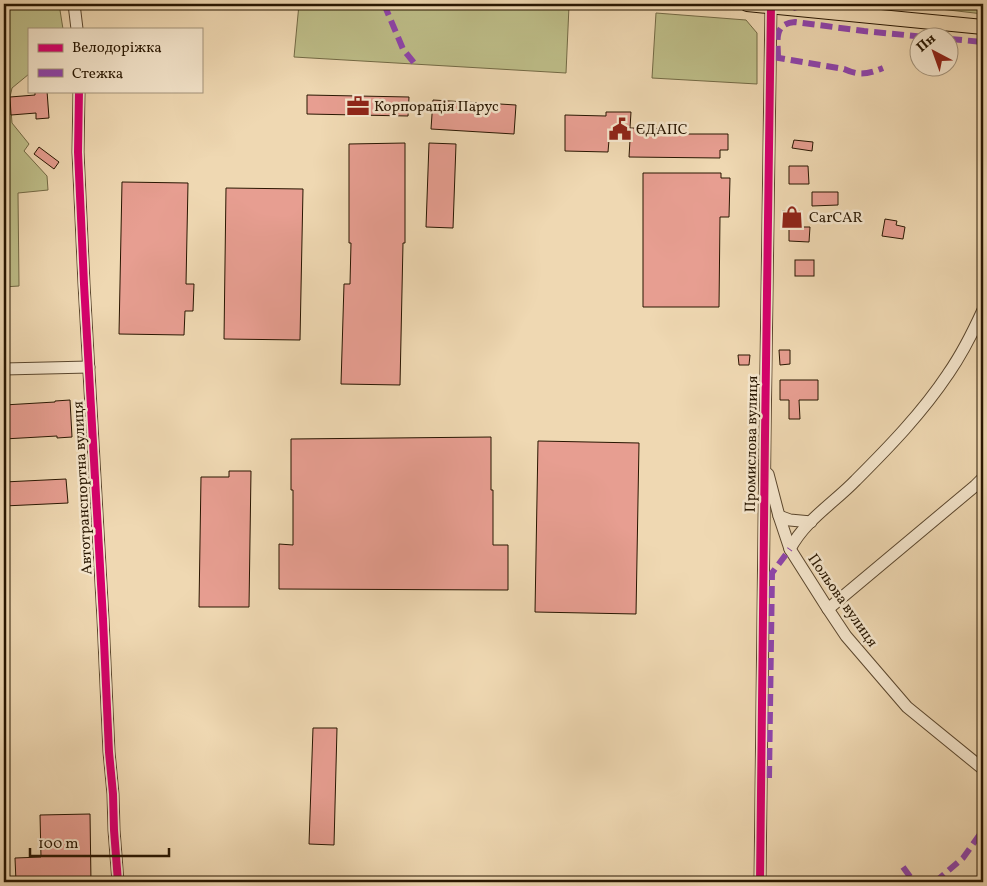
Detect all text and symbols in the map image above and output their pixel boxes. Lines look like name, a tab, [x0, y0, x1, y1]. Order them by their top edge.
legend	[28, 28, 202, 92]
north arrow	[910, 28, 960, 78]
text: Пн	[913, 30, 940, 57]
text: Велодоріжка	[72, 38, 162, 59]
text: Стежка	[72, 64, 123, 85]
office icon: Корпорація Парус	[345, 93, 371, 119]
place label: Корпорація Парус	[374, 97, 499, 118]
public building icon: ЄДАПС	[607, 116, 633, 142]
place label: ЄДАПС	[636, 120, 688, 141]
shop icon: CarCAR	[779, 204, 805, 230]
place label: CarCAR	[809, 208, 863, 229]
street label: Промислова вулиця	[741, 375, 764, 513]
street label: Автотранспортна вулиця	[68, 400, 99, 575]
street label: Польова вулиця	[802, 550, 882, 652]
scale bar	[30, 826, 169, 858]
text: 100 m	[38, 834, 78, 855]

